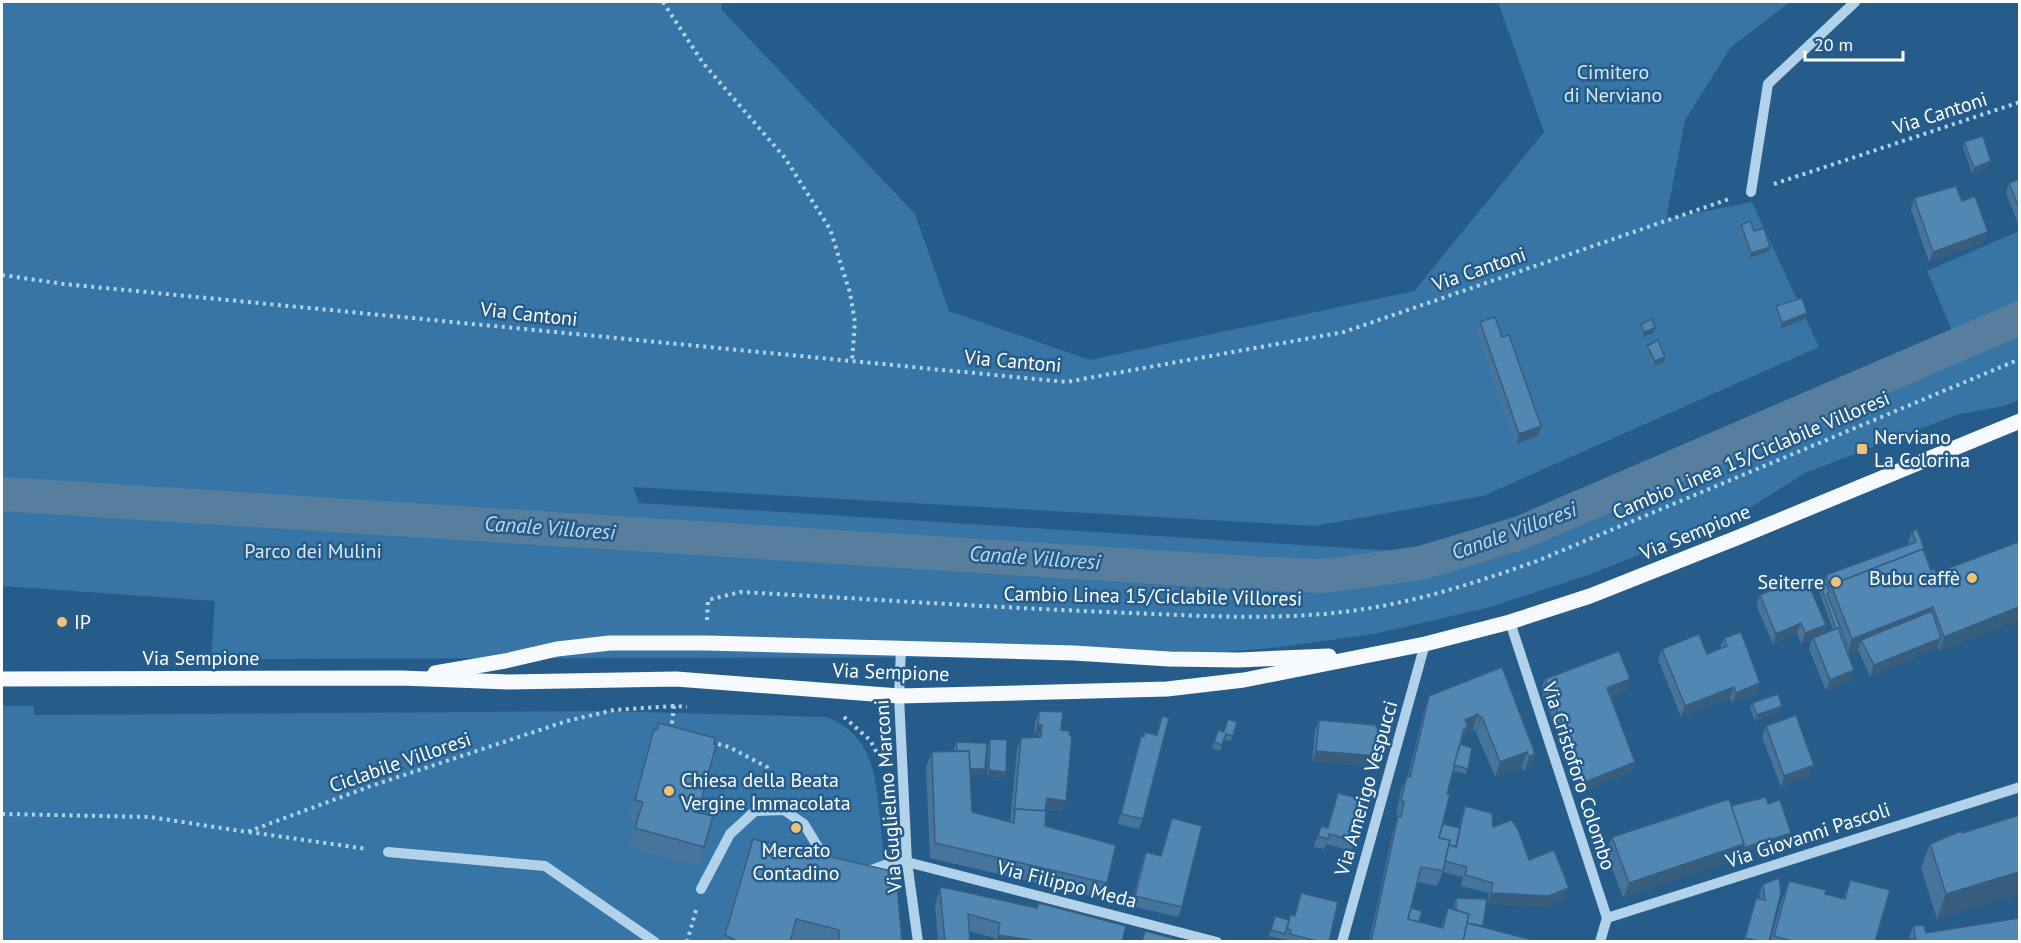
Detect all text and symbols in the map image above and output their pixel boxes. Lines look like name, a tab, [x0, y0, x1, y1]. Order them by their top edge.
scale bar	[1805, 24, 1902, 62]
text: 20 m	[1814, 33, 1853, 56]
park label: Cimitero di Nerviano	[1564, 59, 1662, 108]
street label: Via Cantoni	[1889, 86, 1990, 141]
street label: Via Cantoni	[1428, 241, 1529, 297]
street label: Via Cantoni	[478, 296, 579, 332]
street label: Via Cantoni	[962, 344, 1063, 378]
street label: Cambio Linea 15/Ciclabile Villoresi	[1608, 385, 1894, 525]
place label: Nerviano La Colorina	[1874, 424, 1970, 473]
marker: Nerviano La Colorina	[1855, 442, 1869, 456]
water label: Canale Villoresi	[1447, 495, 1581, 566]
street label: Via Sempione	[1635, 498, 1754, 566]
water label: Canale Villoresi	[484, 509, 617, 546]
park label: Parco dei Mulini	[244, 538, 382, 564]
water label: Canale Villoresi	[969, 539, 1102, 576]
place label: Bubu caffè	[1869, 565, 1960, 591]
place label: Seiterre	[1757, 569, 1824, 595]
marker: Bubu caffè	[1965, 571, 1979, 585]
marker: Seiterre	[1829, 575, 1843, 589]
street label: Cambio Linea 15/Ciclabile Villoresi	[1003, 580, 1303, 612]
place label: IP	[74, 609, 91, 635]
marker: IP	[55, 615, 69, 629]
street label: Via Sempione	[142, 645, 260, 671]
street label: Via Sempione	[831, 657, 950, 687]
street label: Via Cristoforo Colombo	[1536, 678, 1622, 873]
street label: Via Amerigo Vespucci	[1328, 697, 1403, 880]
street label: Via Guglielmo Marconi	[868, 699, 908, 894]
street label: Ciclabile Villoresi	[326, 726, 474, 798]
place label: Chiesa della Beata Vergine Immacolata	[680, 767, 851, 816]
marker: Chiesa della Beata Vergine Immacolata	[662, 784, 676, 798]
street label: Via Giovanni Pascoli	[1721, 796, 1894, 874]
marker: Mercato Contadino	[789, 821, 803, 835]
place label: Mercato Contadino	[753, 837, 839, 886]
street label: Via Filippo Meda	[993, 854, 1140, 914]

